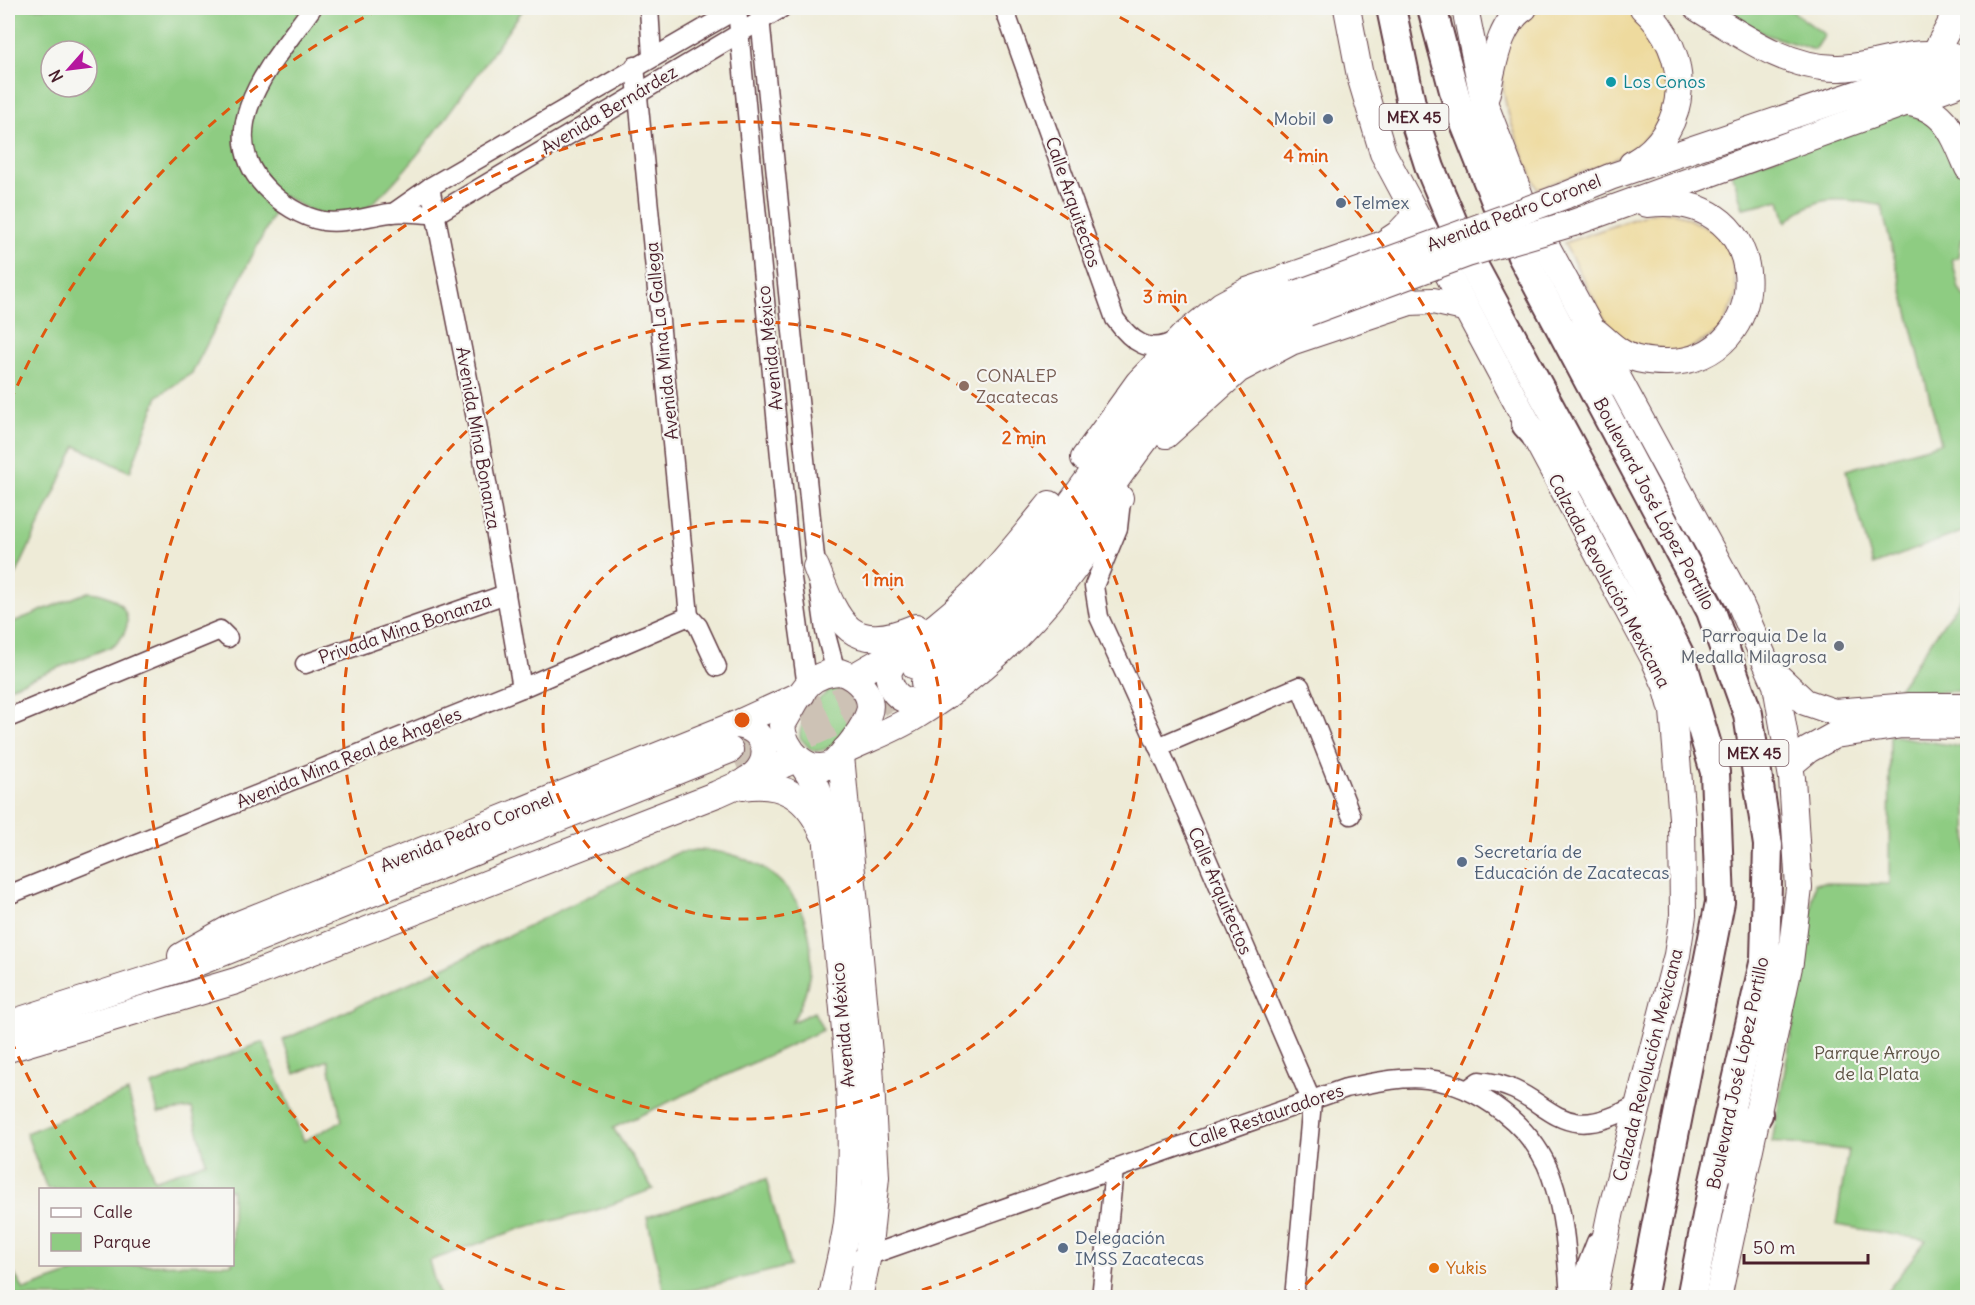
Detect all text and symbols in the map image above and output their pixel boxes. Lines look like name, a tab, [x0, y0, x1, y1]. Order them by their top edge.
north arrow	[39, 39, 99, 99]
street label: Avenida Bernárdez	[536, 60, 681, 159]
text: N	[44, 66, 67, 86]
place label: Los Conos	[1623, 70, 1706, 93]
marker: Los Conos	[1604, 75, 1618, 89]
road number: MEX 45	[1380, 104, 1448, 130]
place label: Mobil	[1273, 107, 1316, 130]
marker: Mobil	[1321, 112, 1335, 126]
street label: Calle Arquitectos	[1040, 134, 1107, 270]
text: 4 min	[1284, 144, 1329, 167]
street label: Avenida Pedro Coronel	[1423, 169, 1604, 256]
place label: Telmex	[1353, 191, 1409, 214]
marker: Telmex	[1334, 196, 1348, 210]
street label: Avenida Mina La Gallega	[640, 241, 683, 441]
street label: Avenida México	[751, 284, 788, 412]
text: 3 min	[1143, 285, 1188, 308]
street label: Avenida Mina Bonanza	[451, 345, 506, 531]
place label: CONALEP Zacatecas	[976, 364, 1058, 408]
marker: CONALEP Zacatecas	[957, 379, 971, 393]
street label: Boulevard José López Portillo	[1589, 394, 1720, 614]
text: 2 min	[1002, 426, 1047, 449]
street label: Calzada Revolución Mexicana	[1543, 470, 1676, 692]
text: 1 min	[862, 568, 904, 591]
street label: Privada Mina Bonanza	[315, 588, 494, 669]
place label: Parroquia De la Medalla Milagrosa	[1681, 624, 1827, 668]
marker: Parroquia De la Medalla Milagrosa	[1832, 639, 1846, 653]
street label: Avenida Mina Real de Ángeles	[233, 702, 465, 813]
centre of rings	[732, 710, 752, 730]
road number: MEX 45	[1720, 740, 1788, 766]
street label: Avenida Pedro Coronel	[377, 786, 557, 877]
street label: Calle Arquitectos	[1183, 824, 1258, 958]
place label: Secretaría de Educación de Zacatecas	[1474, 840, 1669, 884]
marker: Secretaría de Educación de Zacatecas	[1455, 855, 1469, 869]
street label: Calzada Revolución Mexicana	[1607, 946, 1688, 1184]
street label: Boulevard José López Portillo	[1702, 954, 1773, 1191]
street label: Avenida México	[826, 961, 859, 1089]
park label: Parrque Arroyo de la Plata	[1814, 1041, 1940, 1085]
street label: Calle Restauradores	[1185, 1078, 1346, 1153]
legend	[39, 1188, 234, 1266]
text: Calle	[93, 1200, 133, 1223]
place label: Delegación IMSS Zacatecas	[1075, 1226, 1204, 1270]
scale bar	[1744, 1227, 1868, 1265]
text: Parque	[93, 1230, 151, 1253]
text: 50 m	[1753, 1236, 1795, 1259]
marker: Delegación IMSS Zacatecas	[1056, 1241, 1070, 1255]
place label: Yukis	[1446, 1256, 1487, 1279]
marker: Yukis	[1427, 1261, 1441, 1275]

